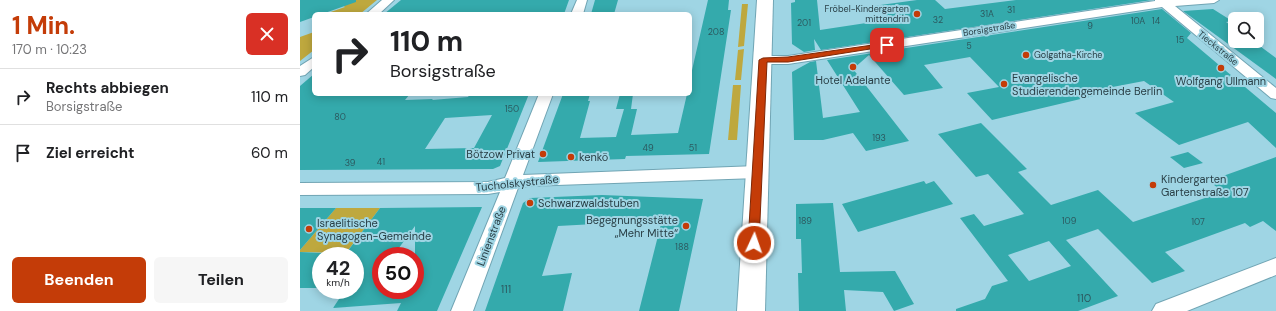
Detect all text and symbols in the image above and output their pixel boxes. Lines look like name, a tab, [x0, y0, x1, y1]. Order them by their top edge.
place label: Fröbel-Kindergarten mittendrin	[825, 3, 909, 25]
house number: 31	[1007, 4, 1015, 16]
house number: 31A	[980, 8, 994, 20]
marker: Fröbel-Kindergarten mittendrin	[912, 9, 922, 19]
text: 1 Min.	[12, 10, 75, 41]
map controls	[1228, 12, 1264, 48]
button: search	[1228, 12, 1264, 48]
button: close	[246, 13, 288, 55]
house number: 32	[933, 14, 943, 26]
house number: 10A	[1131, 15, 1145, 27]
house number: 14	[1152, 15, 1161, 27]
house number: 201	[797, 17, 811, 29]
street label: Borsigstraße	[962, 19, 1016, 39]
house number: 9	[1087, 20, 1093, 32]
text: 110 m	[390, 23, 463, 60]
house number: 208	[708, 26, 724, 38]
icon: right	[324, 28, 376, 80]
pin	[870, 28, 904, 62]
street label: Tieckstraße	[1195, 28, 1241, 68]
icon: arrive	[876, 34, 898, 56]
house number: 15	[1176, 34, 1184, 46]
house number: 5	[966, 40, 972, 52]
text: 170 m · 10:23	[12, 41, 87, 58]
place label: Golgatha-Kirche	[1034, 49, 1102, 61]
marker: Golgatha-Kirche	[1021, 50, 1031, 60]
text: Borsigstraße	[390, 59, 496, 83]
marker: Hotel Adelante	[848, 62, 858, 72]
marker: Wolfgang Ullmann	[1216, 63, 1226, 73]
place label: Evangelische Studierendengemeinde Berlin	[1012, 71, 1162, 98]
place label: Hotel Adelante	[816, 73, 890, 87]
place label: Wolfgang Ullmann	[1176, 74, 1266, 88]
text: Rechts abbiegen	[46, 78, 169, 98]
marker: Evangelische Studierendengemeinde Berlin	[999, 79, 1009, 89]
icon: right	[12, 86, 34, 108]
text: 110 m	[251, 87, 288, 107]
text: Borsigstraße	[46, 98, 122, 115]
house number: 150	[505, 103, 519, 115]
house number: 80	[334, 111, 346, 123]
house number: 193	[872, 132, 886, 144]
icon: arrive	[12, 142, 34, 164]
house number: 49	[642, 142, 654, 154]
house number: 51	[689, 142, 697, 154]
text: Ziel erreicht	[46, 143, 135, 163]
text: 60 m	[251, 143, 288, 163]
place label: Bötzow Privat	[466, 147, 535, 161]
marker: Bötzow Privat	[538, 149, 548, 159]
place label: kenkō	[579, 150, 608, 164]
marker: kenkō	[566, 152, 576, 162]
house number: 41	[377, 156, 385, 168]
house number: 39	[345, 157, 356, 169]
street label: Tucholskystraße	[475, 172, 559, 194]
place label: Kindergarten Gartenstraße 107	[1161, 172, 1249, 199]
marker: Kindergarten Gartenstraße 107	[1148, 180, 1158, 190]
place label: Schwarzwaldstuben	[538, 196, 639, 210]
marker: Schwarzwaldstuben	[525, 198, 535, 208]
street label: Linienstraße	[473, 204, 509, 268]
place label: Begegnungsstätte „Mehr Mitte“	[586, 213, 678, 240]
house number: 189	[798, 215, 812, 227]
house number: 109	[1062, 215, 1077, 227]
place label: Israelitische Synagogen-Gemeinde	[317, 216, 431, 243]
house number: 107	[1191, 216, 1205, 228]
marker: Begegnungsstätte „Mehr Mitte“	[681, 221, 691, 231]
position arrow	[733, 222, 775, 264]
marker: Israelitische Synagogen-Gemeinde	[304, 224, 314, 234]
house number: 188	[675, 241, 689, 253]
speed limit sign: 50	[372, 247, 424, 299]
text: 42	[326, 255, 350, 281]
button: Beenden	[12, 257, 146, 303]
button: Teilen	[154, 257, 288, 303]
text: km/h	[326, 276, 350, 289]
house number: 111	[501, 282, 511, 296]
house number: 110	[1077, 291, 1091, 305]

